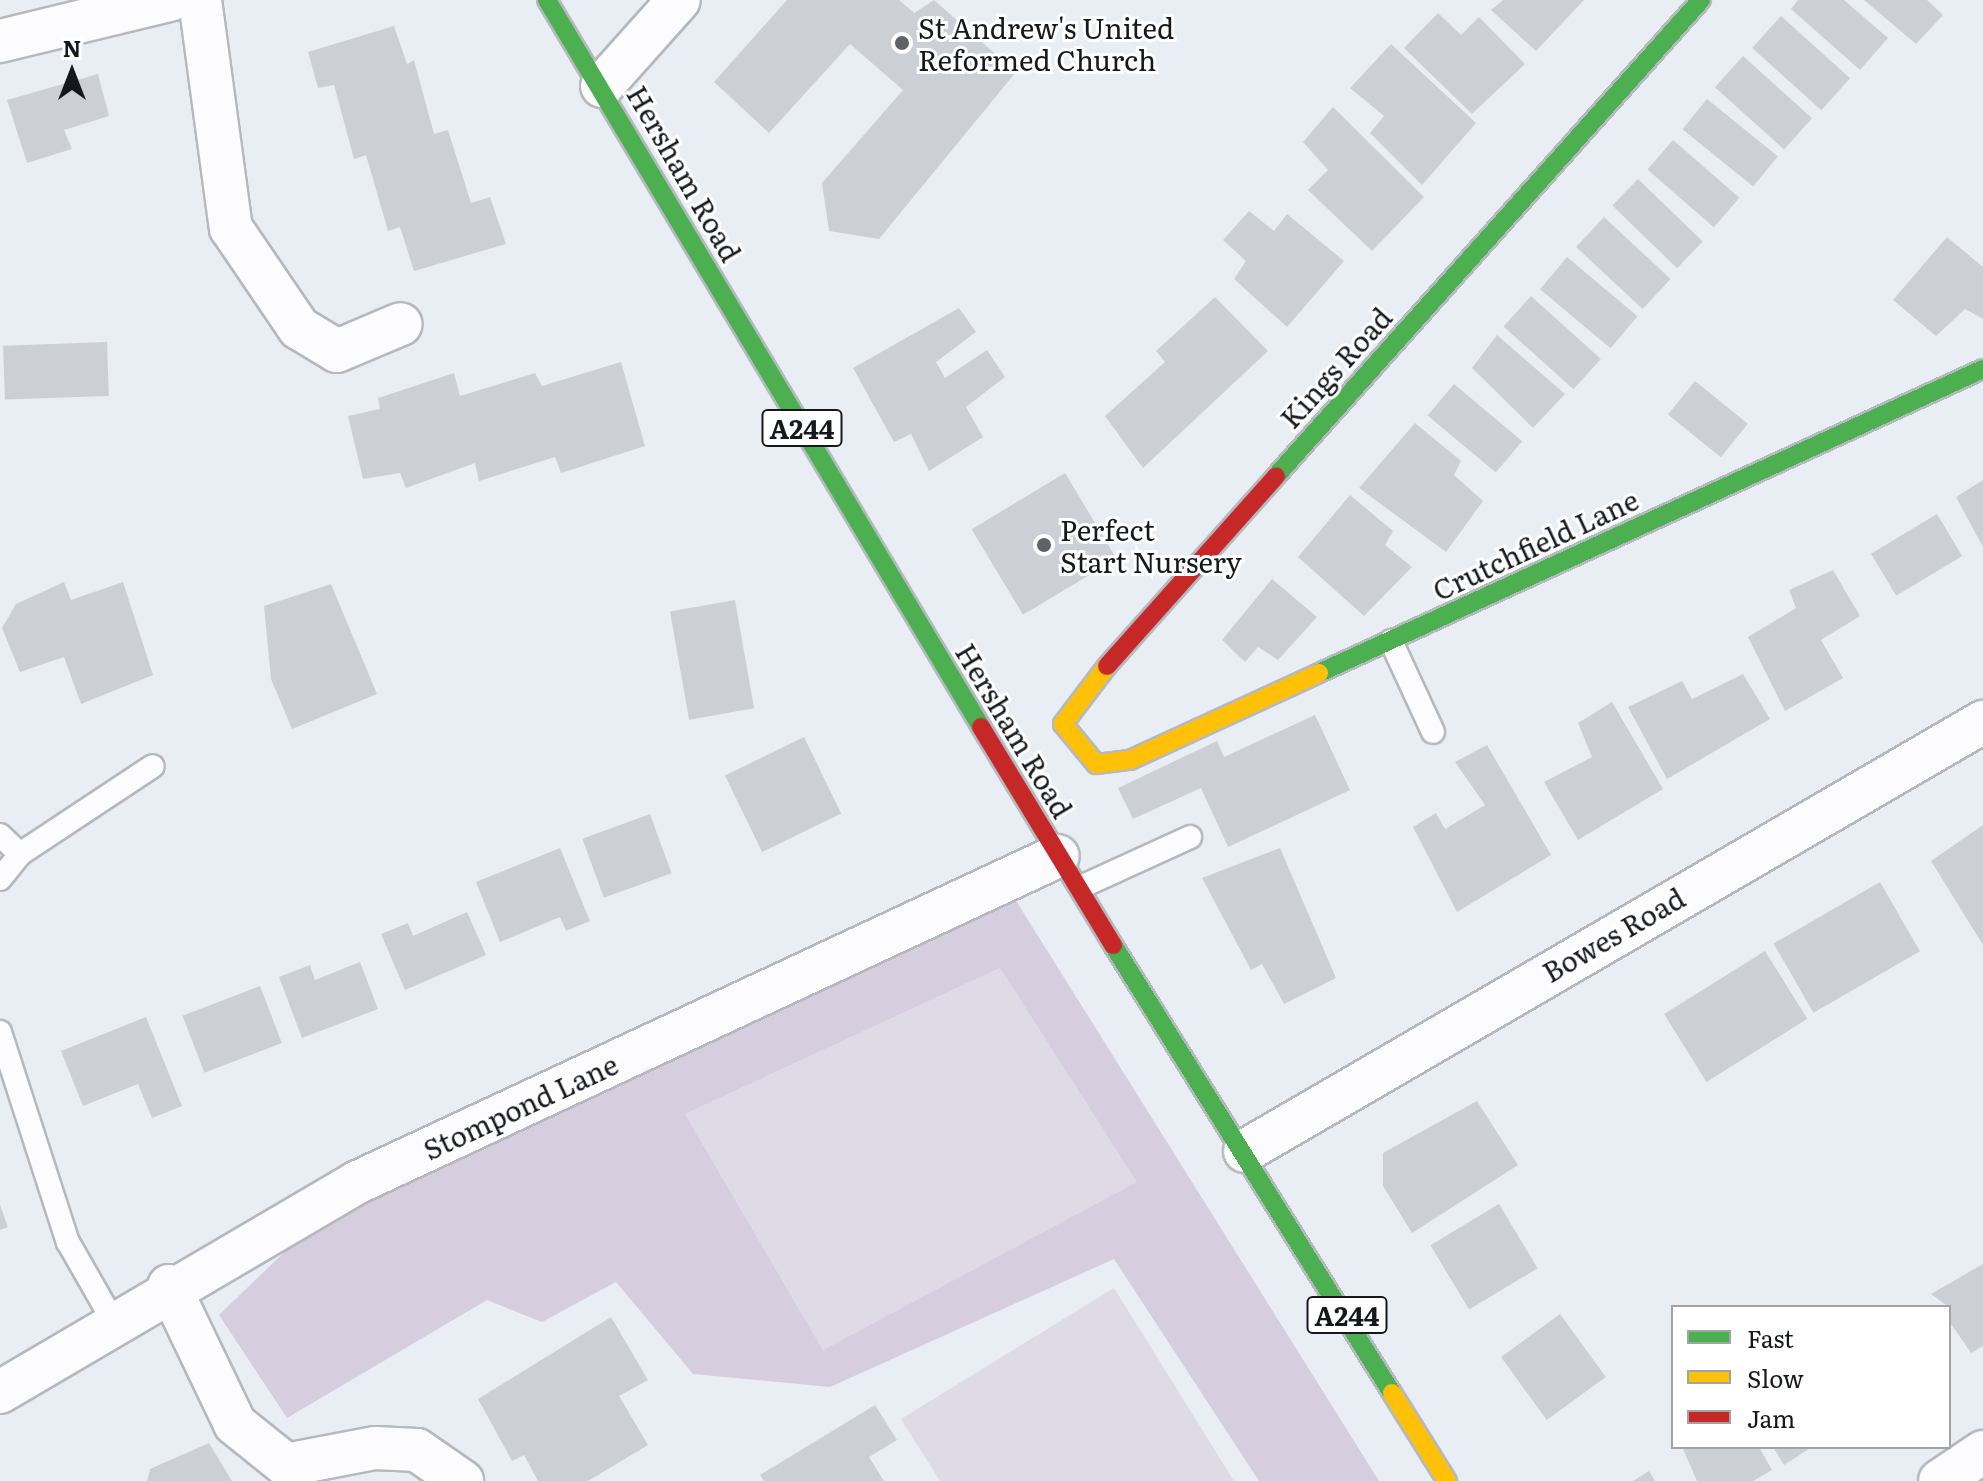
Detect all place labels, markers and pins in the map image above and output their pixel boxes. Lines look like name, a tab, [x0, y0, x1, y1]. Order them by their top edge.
place label: St Andrew's United Reformed Church	[918, 10, 1174, 76]
marker: St Andrew's United Reformed Church	[893, 34, 911, 52]
place label: Perfect Start Nursery	[1060, 512, 1242, 578]
marker: Perfect Start Nursery	[1035, 536, 1053, 554]

